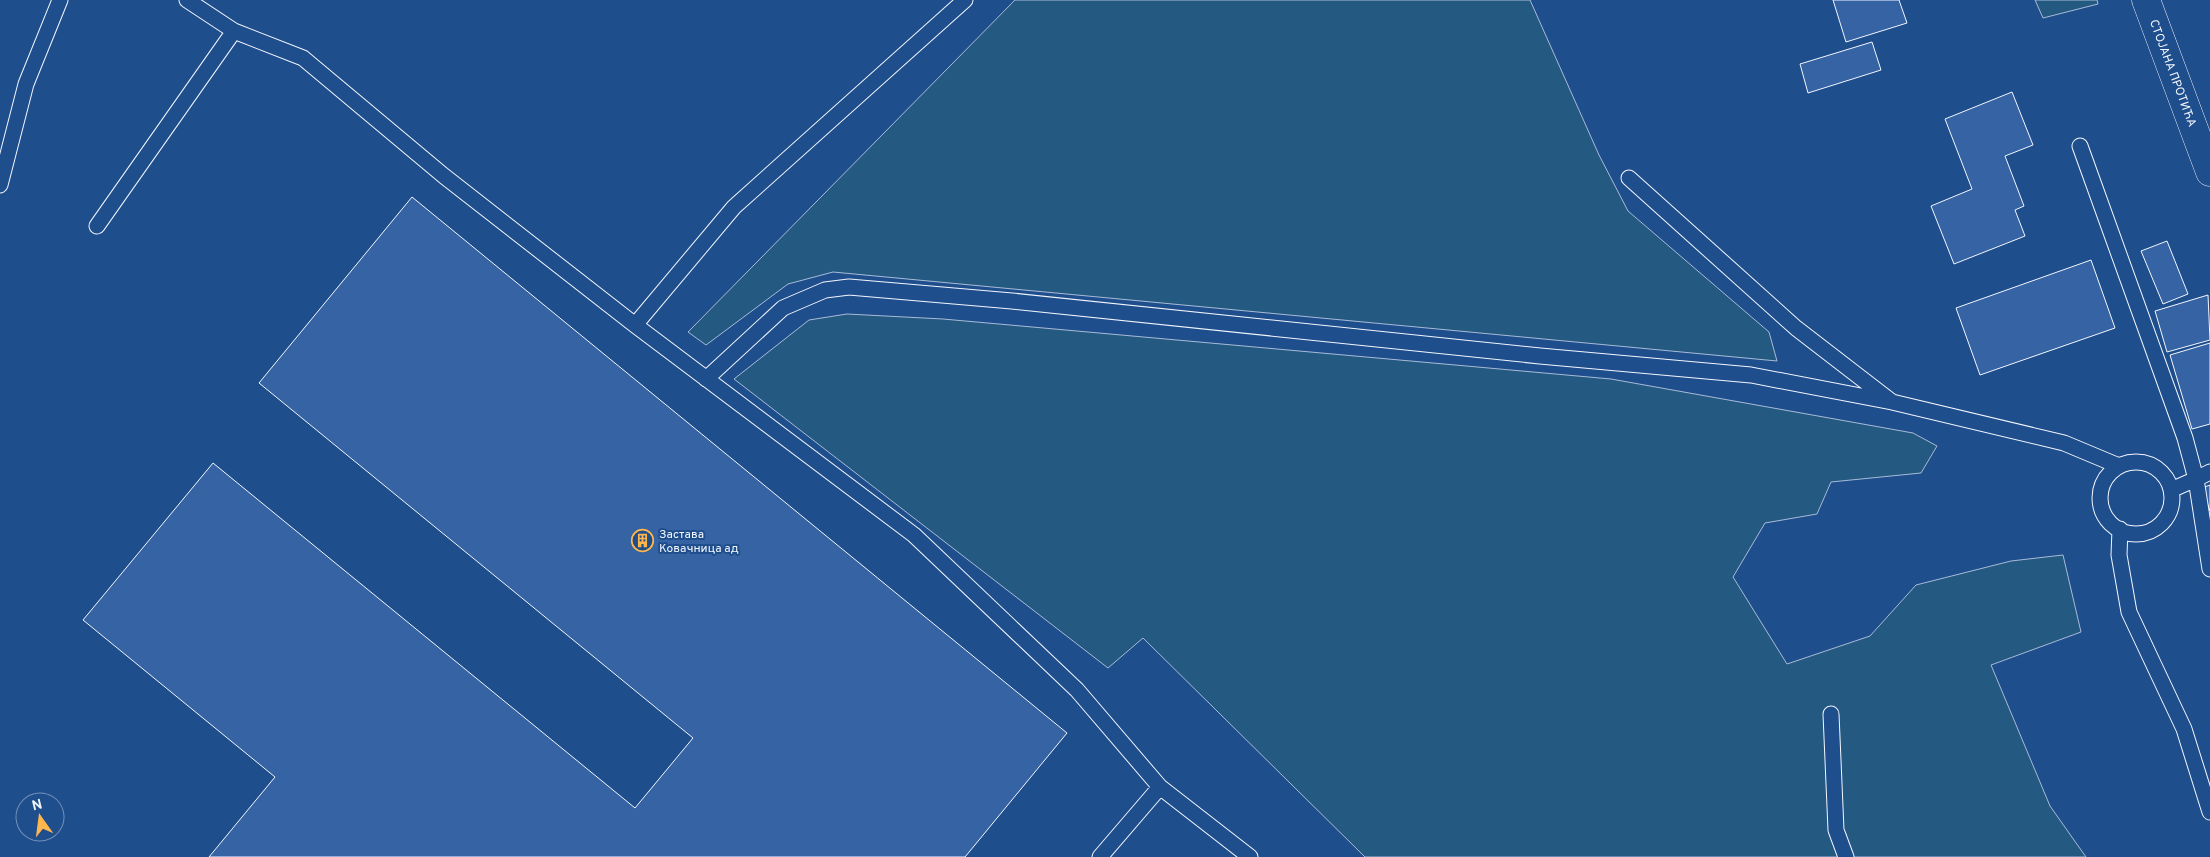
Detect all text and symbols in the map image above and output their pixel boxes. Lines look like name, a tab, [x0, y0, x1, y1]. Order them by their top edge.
street label: СТОЈАНА ПРОТИЋА	[2145, 17, 2200, 129]
place label: Застава Ковачница ад	[659, 527, 739, 557]
building icon: Застава Ковачница ад	[631, 529, 655, 553]
north arrow	[15, 792, 65, 842]
text: N	[30, 796, 44, 815]

